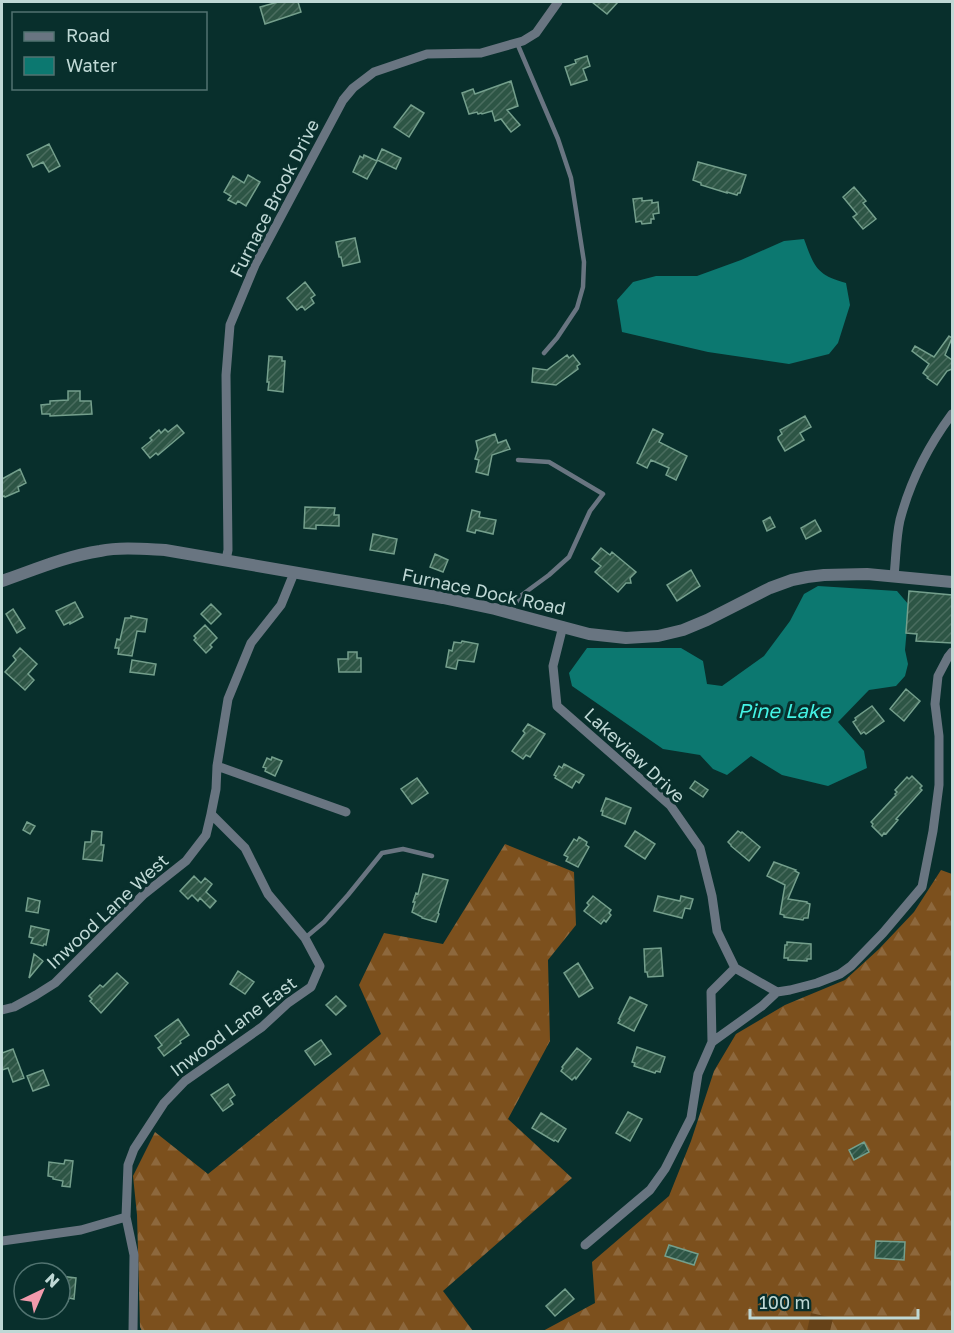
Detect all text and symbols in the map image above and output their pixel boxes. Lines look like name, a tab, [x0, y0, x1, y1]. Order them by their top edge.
legend	[12, 12, 207, 90]
text: Road	[66, 24, 110, 46]
text: Water	[66, 54, 117, 76]
street label: Furnace Brook Drive	[225, 115, 323, 281]
street label: Furnace Dock Road	[400, 563, 568, 619]
water label: Pine Lake	[738, 698, 832, 722]
street label: Lakeview Drive	[580, 703, 690, 807]
street label: Inwood Lane West	[42, 849, 172, 973]
street label: Inwood Lane East	[166, 971, 300, 1081]
north arrow	[12, 1261, 72, 1321]
text: N	[41, 1269, 64, 1292]
scale bar	[750, 1282, 918, 1320]
text: 100 m	[759, 1291, 810, 1313]

